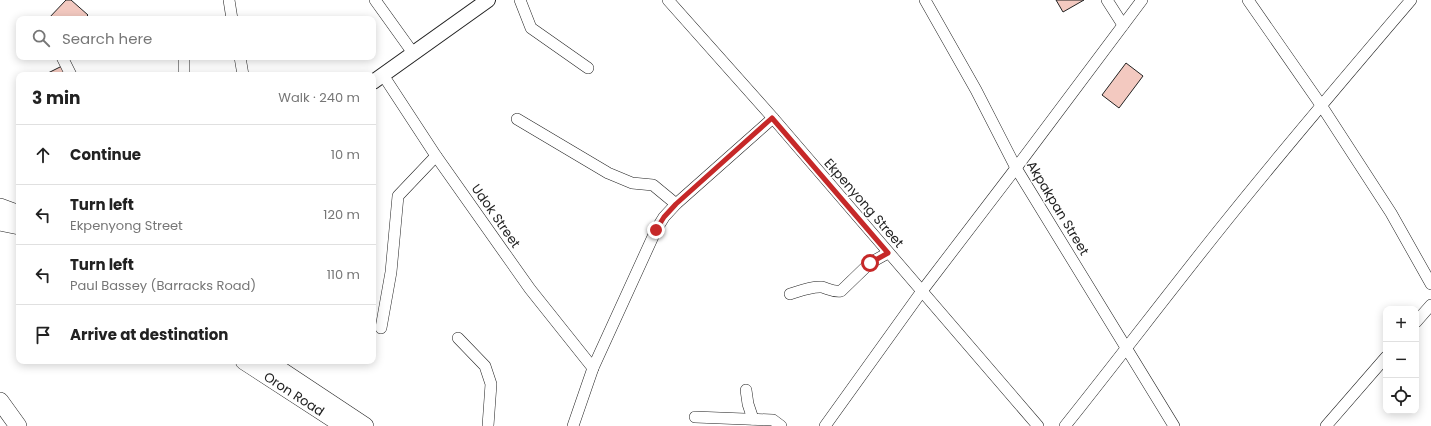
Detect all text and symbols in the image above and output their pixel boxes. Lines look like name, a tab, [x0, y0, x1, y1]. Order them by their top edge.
search box	[16, 16, 376, 60]
icon: search	[30, 27, 52, 49]
text: Search here	[62, 28, 152, 49]
text: 3 min	[32, 86, 80, 110]
text: Walk · 240 m	[278, 88, 360, 107]
icon: ahead	[32, 144, 54, 166]
text: Continue	[70, 144, 141, 165]
text: 10 m	[331, 145, 360, 164]
street label: Ekpenyong Street	[820, 154, 908, 252]
street label: Akpakpan Street	[1022, 157, 1094, 259]
street label: Udok Street	[467, 180, 525, 252]
text: Turn left	[70, 194, 134, 215]
icon: left	[32, 204, 54, 226]
text: 120 m	[323, 205, 360, 224]
text: Ekpenyong Street	[70, 216, 183, 235]
route end	[647, 221, 665, 239]
text: Turn left	[70, 254, 134, 275]
route start	[861, 254, 879, 272]
icon: left	[32, 264, 54, 286]
text: 110 m	[327, 265, 360, 284]
text: Paul Bassey (Barracks Road)	[70, 276, 256, 295]
map controls	[1383, 306, 1419, 414]
button: +	[1383, 306, 1419, 342]
icon: arrive	[32, 324, 54, 346]
text: Arrive at destination	[70, 324, 228, 345]
button: −	[1383, 342, 1419, 378]
street label: Oron Road	[260, 367, 328, 421]
button: locate	[1383, 378, 1419, 414]

